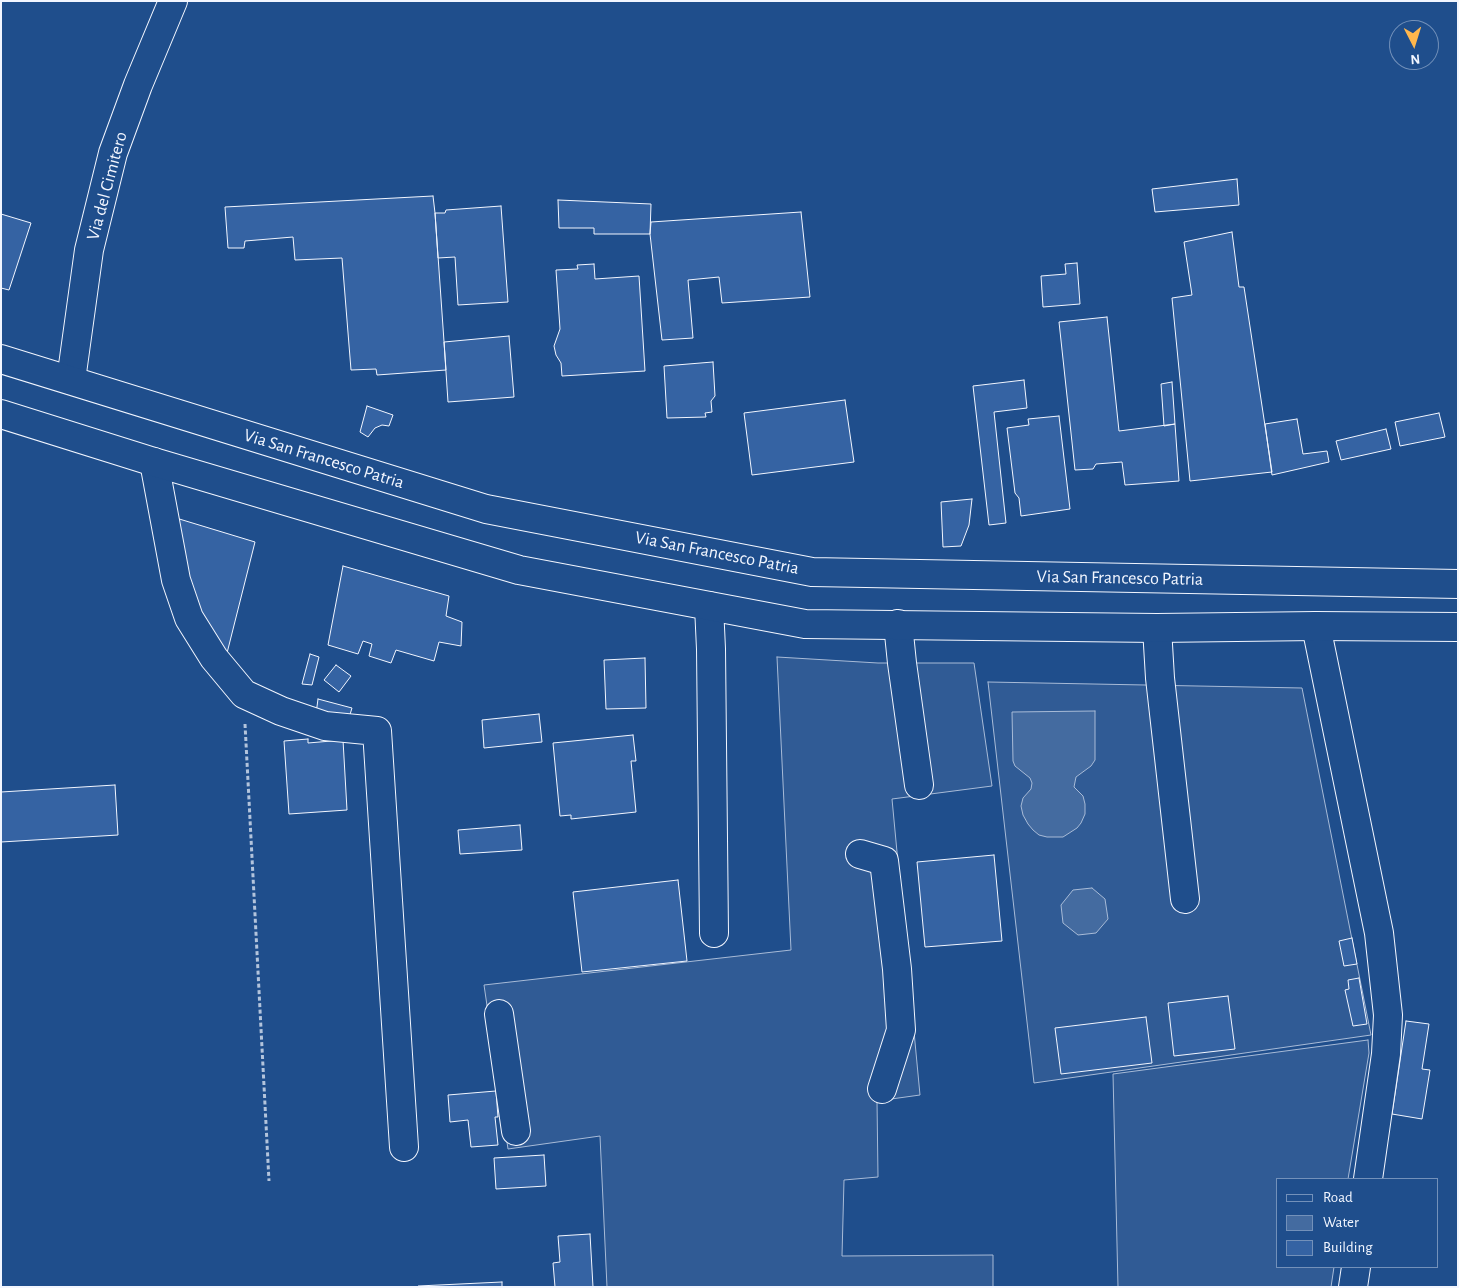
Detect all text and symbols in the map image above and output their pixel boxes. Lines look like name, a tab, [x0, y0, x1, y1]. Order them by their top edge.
north arrow	[1389, 20, 1439, 70]
text: N	[1410, 52, 1421, 66]
street label: Via del Cimitero	[82, 129, 132, 243]
street label: Via San Francesco Patria	[241, 424, 407, 494]
street label: Via San Francesco Patria	[633, 527, 801, 579]
street label: Via San Francesco Patria	[1037, 566, 1203, 590]
legend	[1276, 1178, 1439, 1268]
text: Road	[1323, 1190, 1353, 1205]
text: Water	[1323, 1215, 1359, 1230]
text: Building	[1323, 1240, 1373, 1255]

